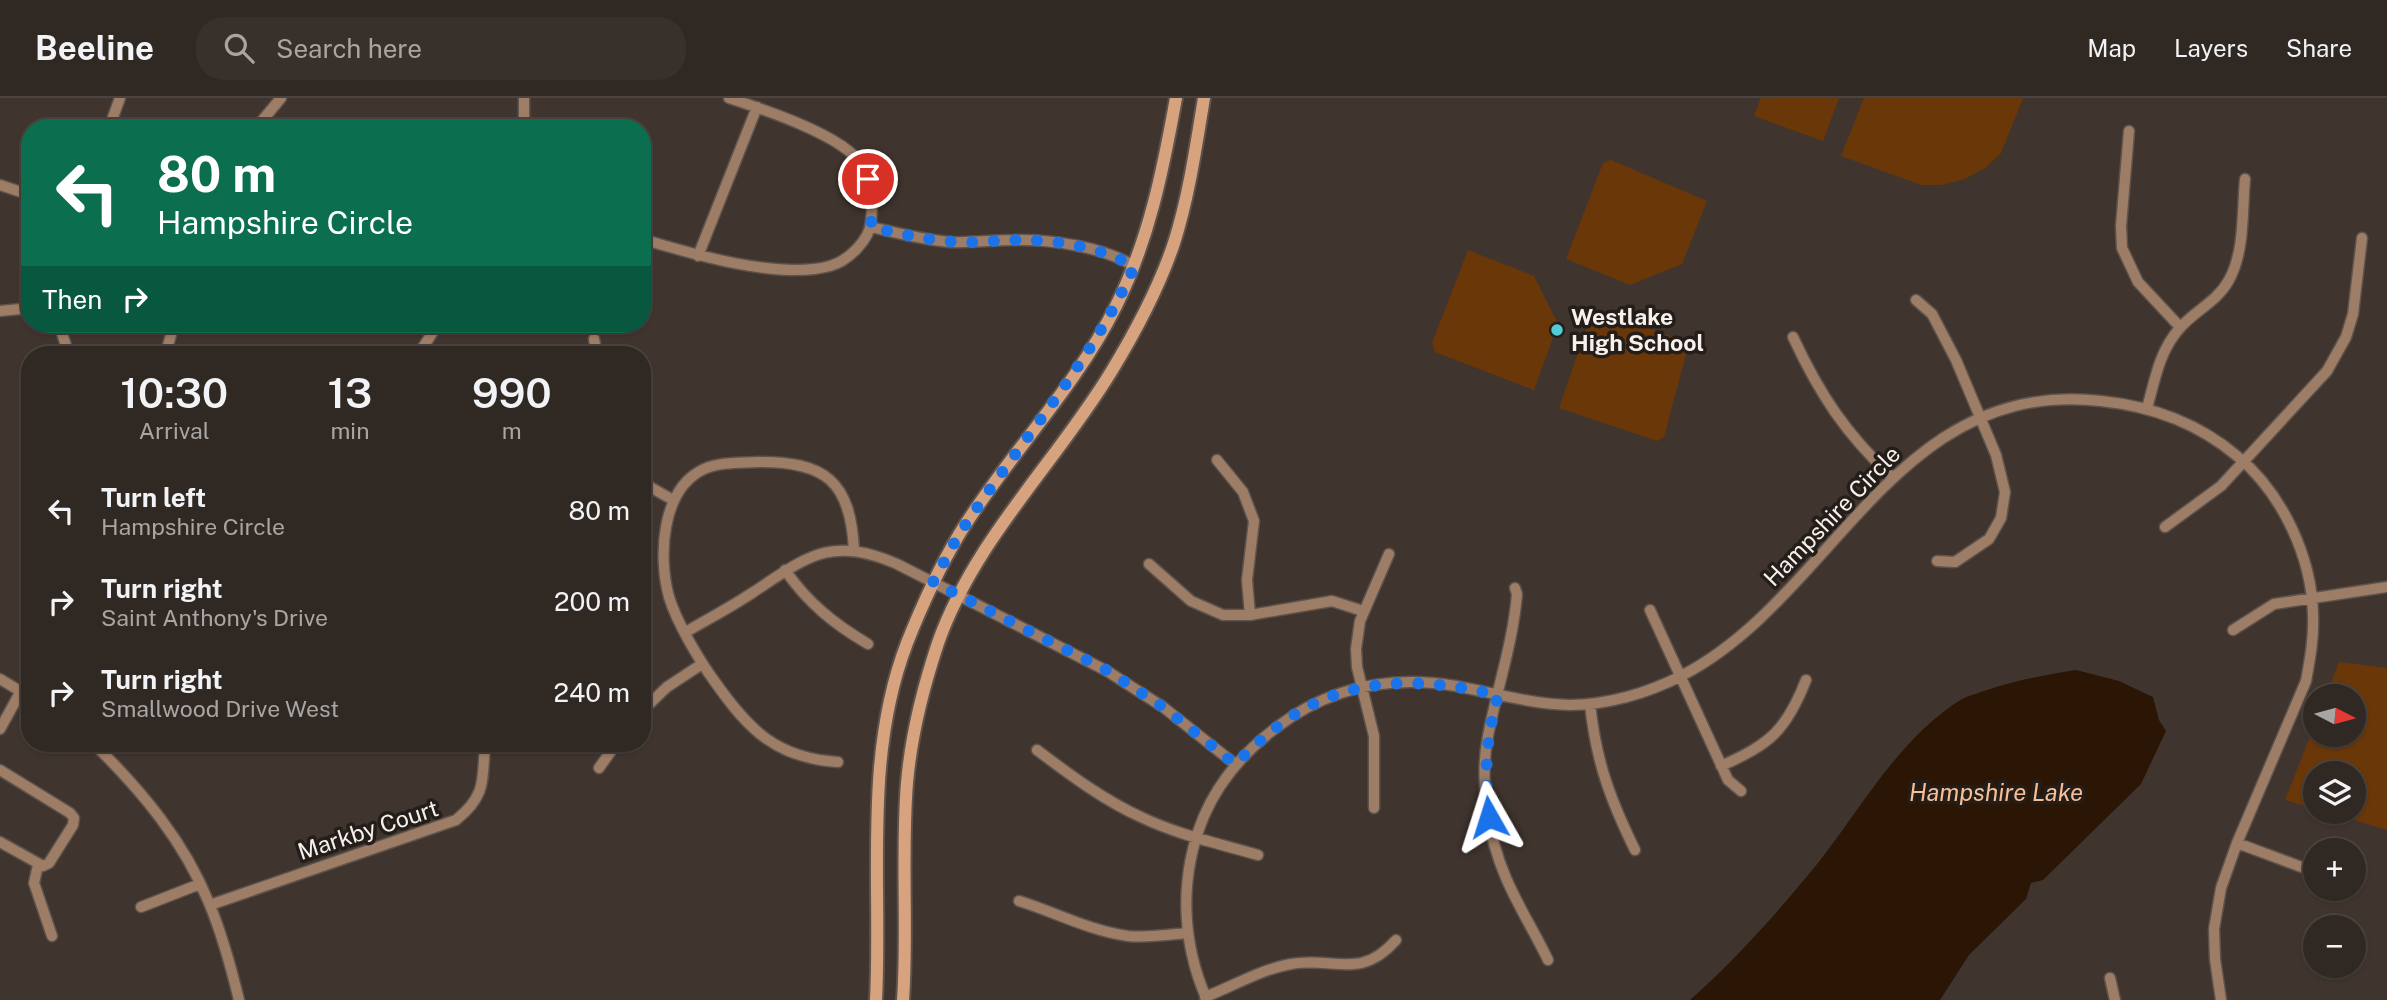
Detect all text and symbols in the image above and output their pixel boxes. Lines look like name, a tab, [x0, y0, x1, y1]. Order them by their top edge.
search box	[196, 17, 686, 80]
text: Beeline	[35, 29, 154, 67]
icon: search	[220, 29, 258, 67]
text: Search here	[276, 33, 422, 64]
text: Map	[2087, 34, 2136, 62]
text: Layers	[2174, 34, 2248, 62]
text: Share	[2286, 34, 2352, 62]
text: 80 m	[157, 145, 276, 203]
icon: left	[42, 147, 133, 238]
pin	[838, 149, 898, 209]
icon: arrive	[849, 160, 887, 198]
text: Hampshire Circle	[157, 204, 413, 241]
icon: right	[116, 280, 154, 318]
text: Then	[42, 284, 102, 315]
place label: Westlake High School	[1571, 303, 1704, 356]
marker: Westlake High School	[1549, 322, 1565, 338]
text: 10:30	[120, 368, 228, 417]
text: 13	[328, 368, 372, 417]
text: 990	[472, 368, 552, 417]
text: Arrival	[139, 417, 210, 444]
text: min	[330, 417, 369, 444]
text: m	[502, 417, 522, 444]
street label: Hampshire Circle	[1758, 440, 1905, 591]
text: Turn left	[101, 482, 206, 513]
icon: left	[42, 492, 80, 530]
text: 80 m	[569, 495, 630, 526]
text: Hampshire Circle	[101, 513, 285, 540]
text: Turn right	[101, 573, 223, 604]
icon: right	[42, 583, 80, 621]
text: 200 m	[554, 586, 630, 617]
text: Saint Anthony's Drive	[101, 604, 328, 631]
text: Turn right	[101, 664, 223, 695]
icon: right	[42, 674, 80, 712]
text: 240 m	[553, 677, 630, 708]
north arrow	[2303, 684, 2366, 747]
map controls	[2303, 684, 2366, 978]
text: Smallwood Drive West	[101, 695, 339, 722]
button: layers	[2303, 761, 2366, 824]
water label: Hampshire Lake	[1909, 778, 2083, 806]
position arrow	[1452, 780, 1526, 854]
street label: Markby Court	[294, 794, 442, 865]
button: +	[2303, 838, 2366, 901]
button: −	[2303, 915, 2366, 978]

